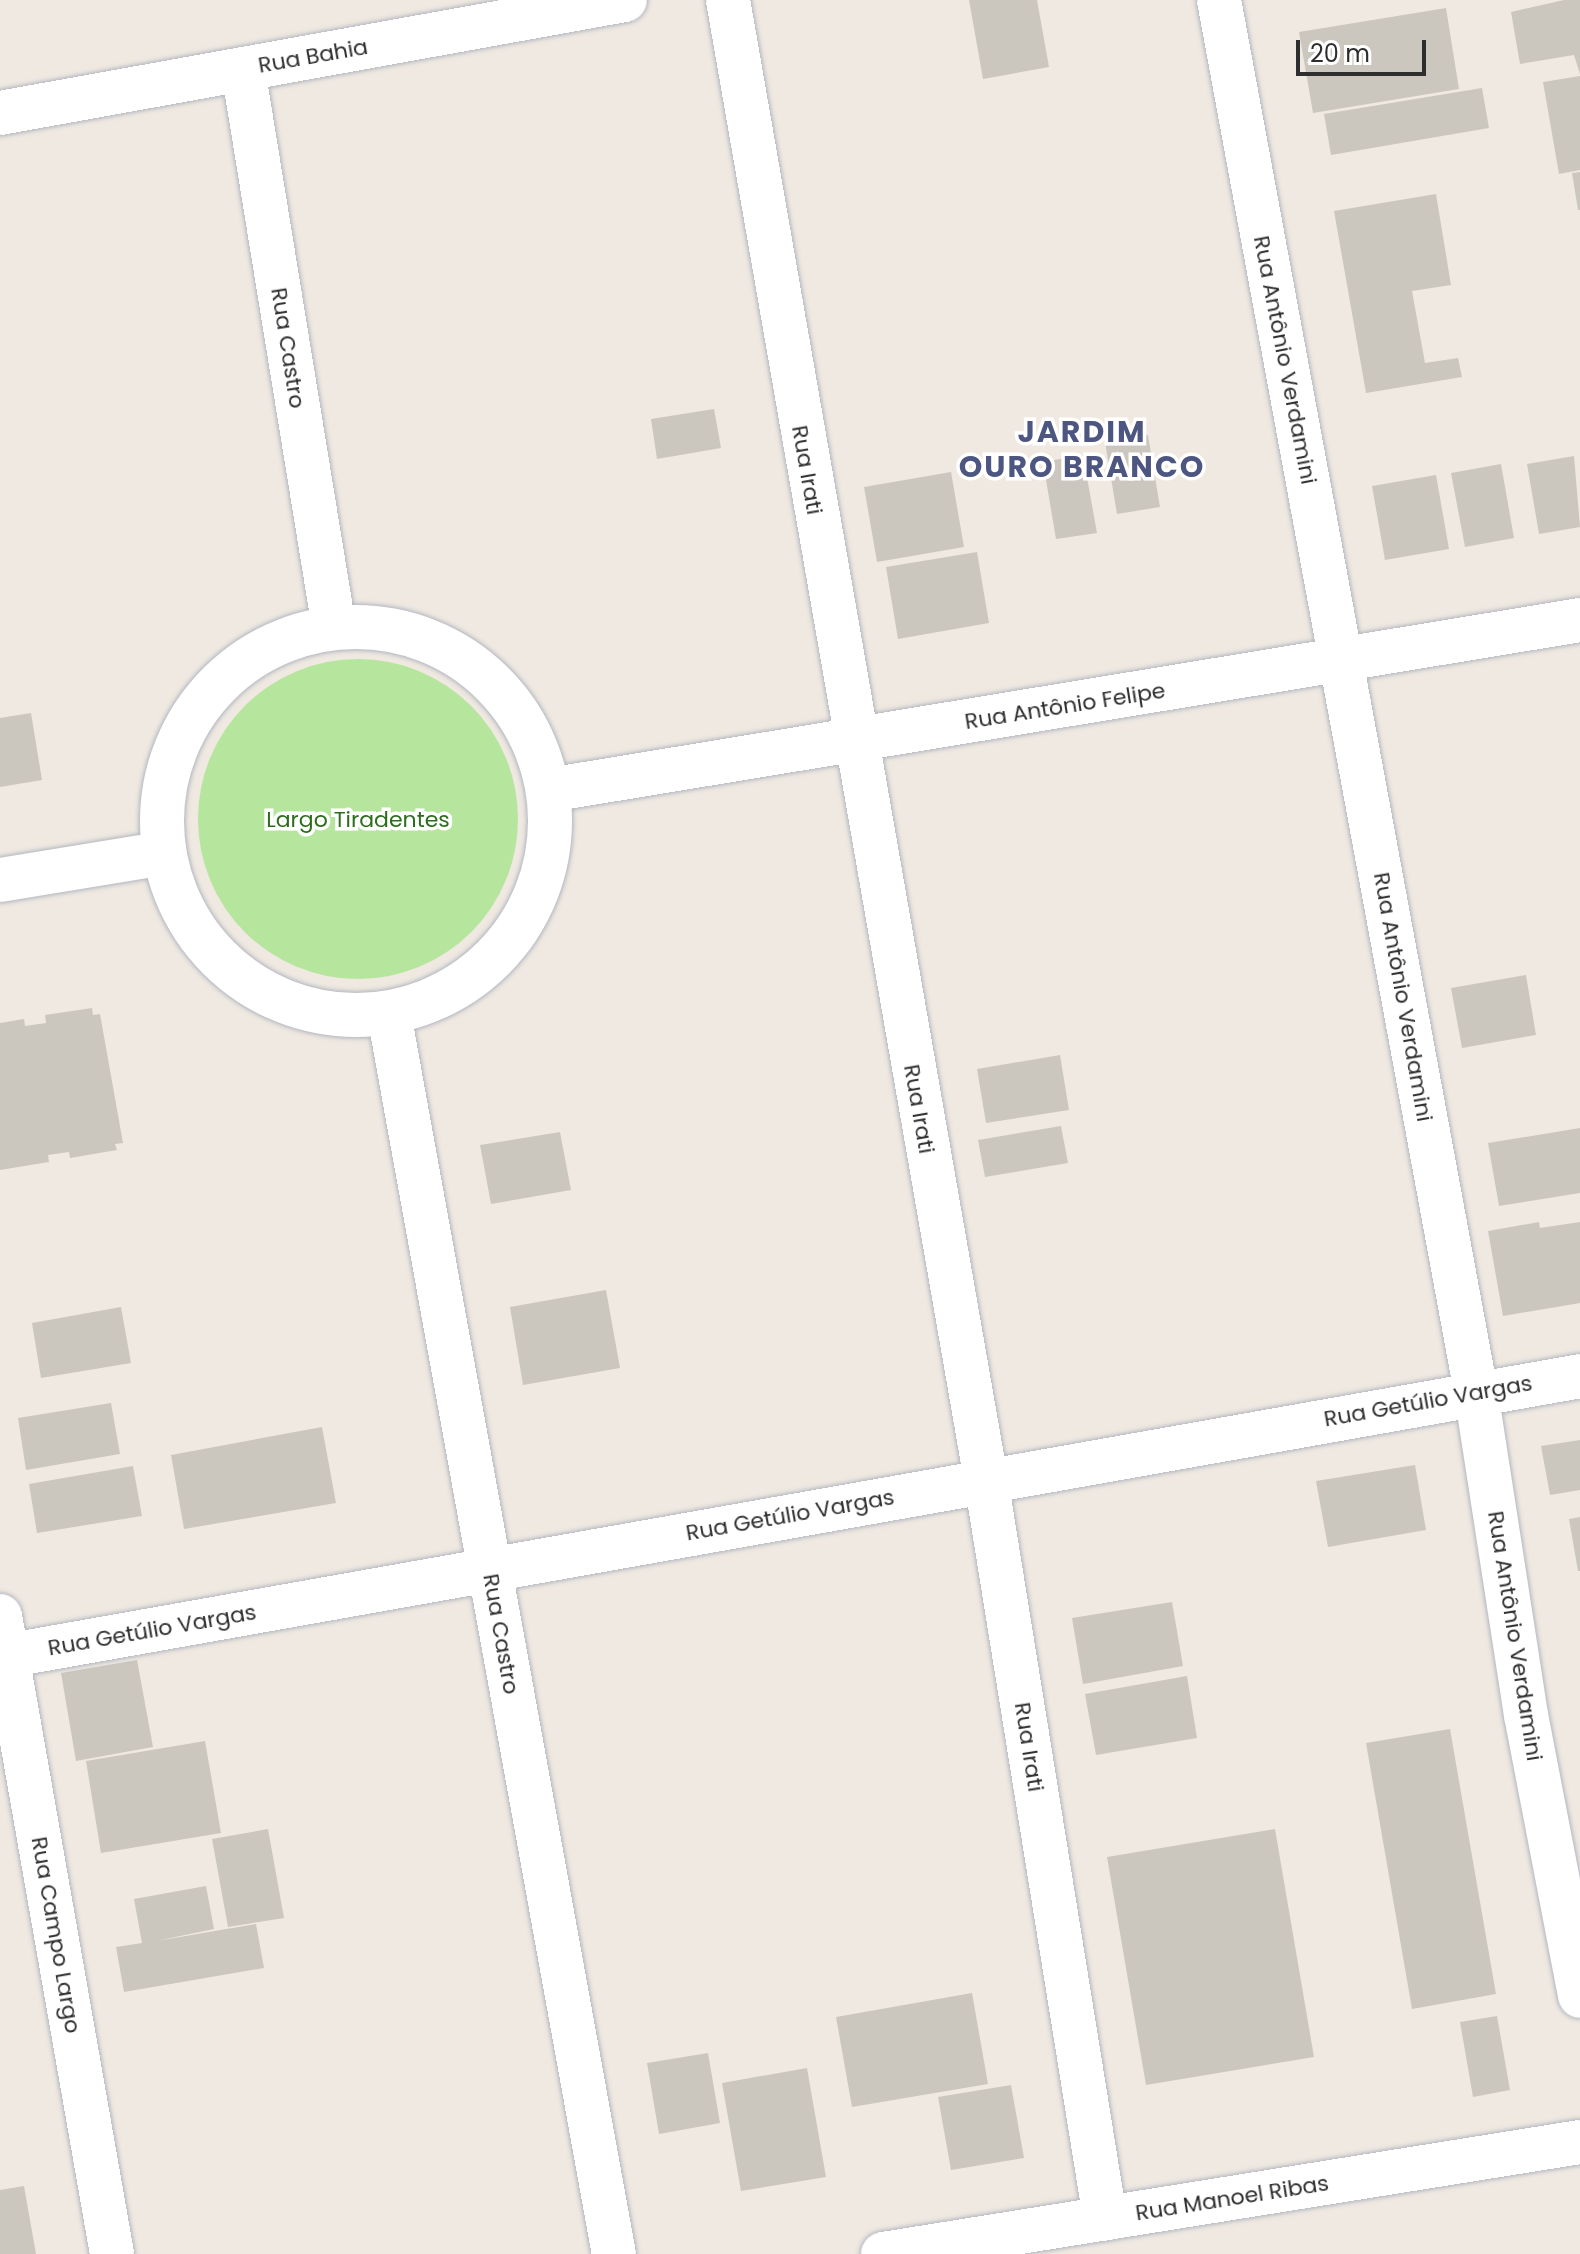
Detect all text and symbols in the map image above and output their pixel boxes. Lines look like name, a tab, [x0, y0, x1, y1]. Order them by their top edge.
scale bar	[1300, 24, 1430, 74]
street label: Rua Bahia	[256, 33, 370, 79]
text: 20 m	[1310, 37, 1370, 70]
street label: Rua Antônio Verdamini	[1248, 233, 1322, 487]
street label: Rua Castro	[265, 286, 311, 410]
district label: JARDIM OURO BRANCO	[959, 414, 1205, 484]
street label: Rua Irati	[786, 423, 828, 517]
street label: Rua Antônio Felipe	[963, 677, 1167, 735]
park label: Largo Tiradentes	[266, 807, 450, 833]
street label: Rua Antônio Verdamini	[1368, 870, 1438, 1124]
street label: Rua Irati	[898, 1062, 940, 1156]
street label: Rua Getúlio Vargas	[1322, 1370, 1534, 1432]
street label: Rua Getúlio Vargas	[684, 1484, 896, 1546]
street label: Rua Antônio Verdamini	[1482, 1509, 1548, 1763]
street label: Rua Castro	[477, 1572, 525, 1696]
street label: Rua Getúlio Vargas	[46, 1599, 258, 1661]
street label: Rua Irati	[1009, 1700, 1049, 1794]
street label: Rua Campo Largo	[26, 1835, 86, 2035]
street label: Rua Manoel Ribas	[1134, 2170, 1330, 2226]

